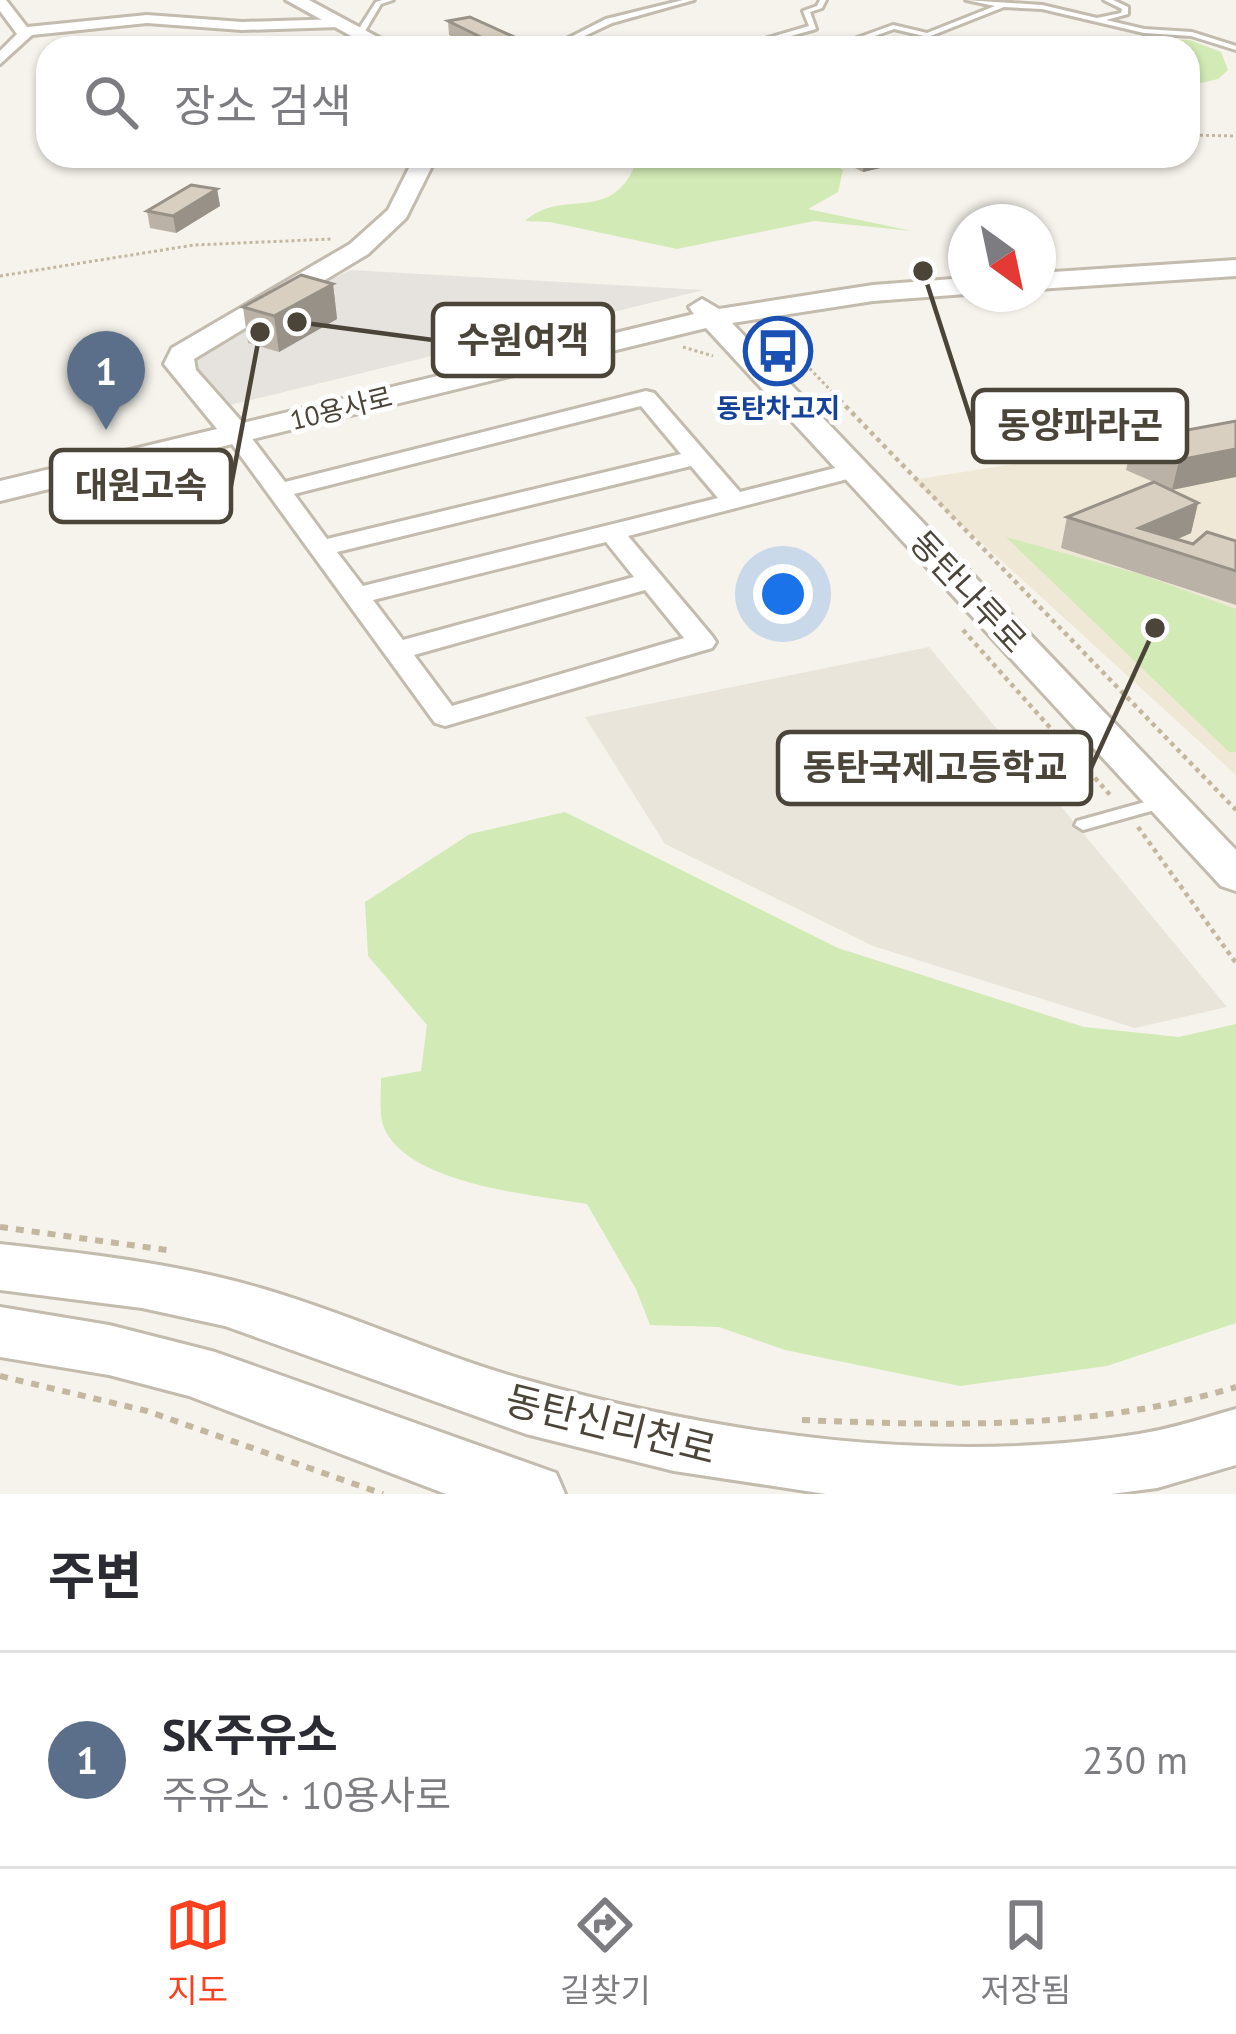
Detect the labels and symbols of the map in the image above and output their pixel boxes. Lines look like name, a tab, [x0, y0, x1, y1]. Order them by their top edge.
north arrow	[948, 204, 1056, 312]
callout: 수원여객	[433, 304, 613, 376]
text: 수원여객	[457, 316, 589, 363]
bus stop icon: 동탄차고지	[743, 316, 813, 386]
pin: 1	[67, 331, 145, 430]
street label: 10용사로	[286, 379, 396, 437]
callout: 동양파라곤	[973, 390, 1187, 462]
place label: 동탄차고지	[716, 391, 840, 425]
text: 동양파라곤	[997, 401, 1163, 448]
callout: 대원고속	[51, 450, 231, 522]
text: 대원고속	[75, 461, 207, 508]
street label: 동탄나루로	[902, 521, 1036, 661]
your location	[753, 564, 813, 624]
callout: 동탄국제고등학교	[778, 732, 1091, 804]
text: 동탄국제고등학교	[803, 743, 1067, 790]
street label: 동탄신리천로	[500, 1373, 722, 1475]

